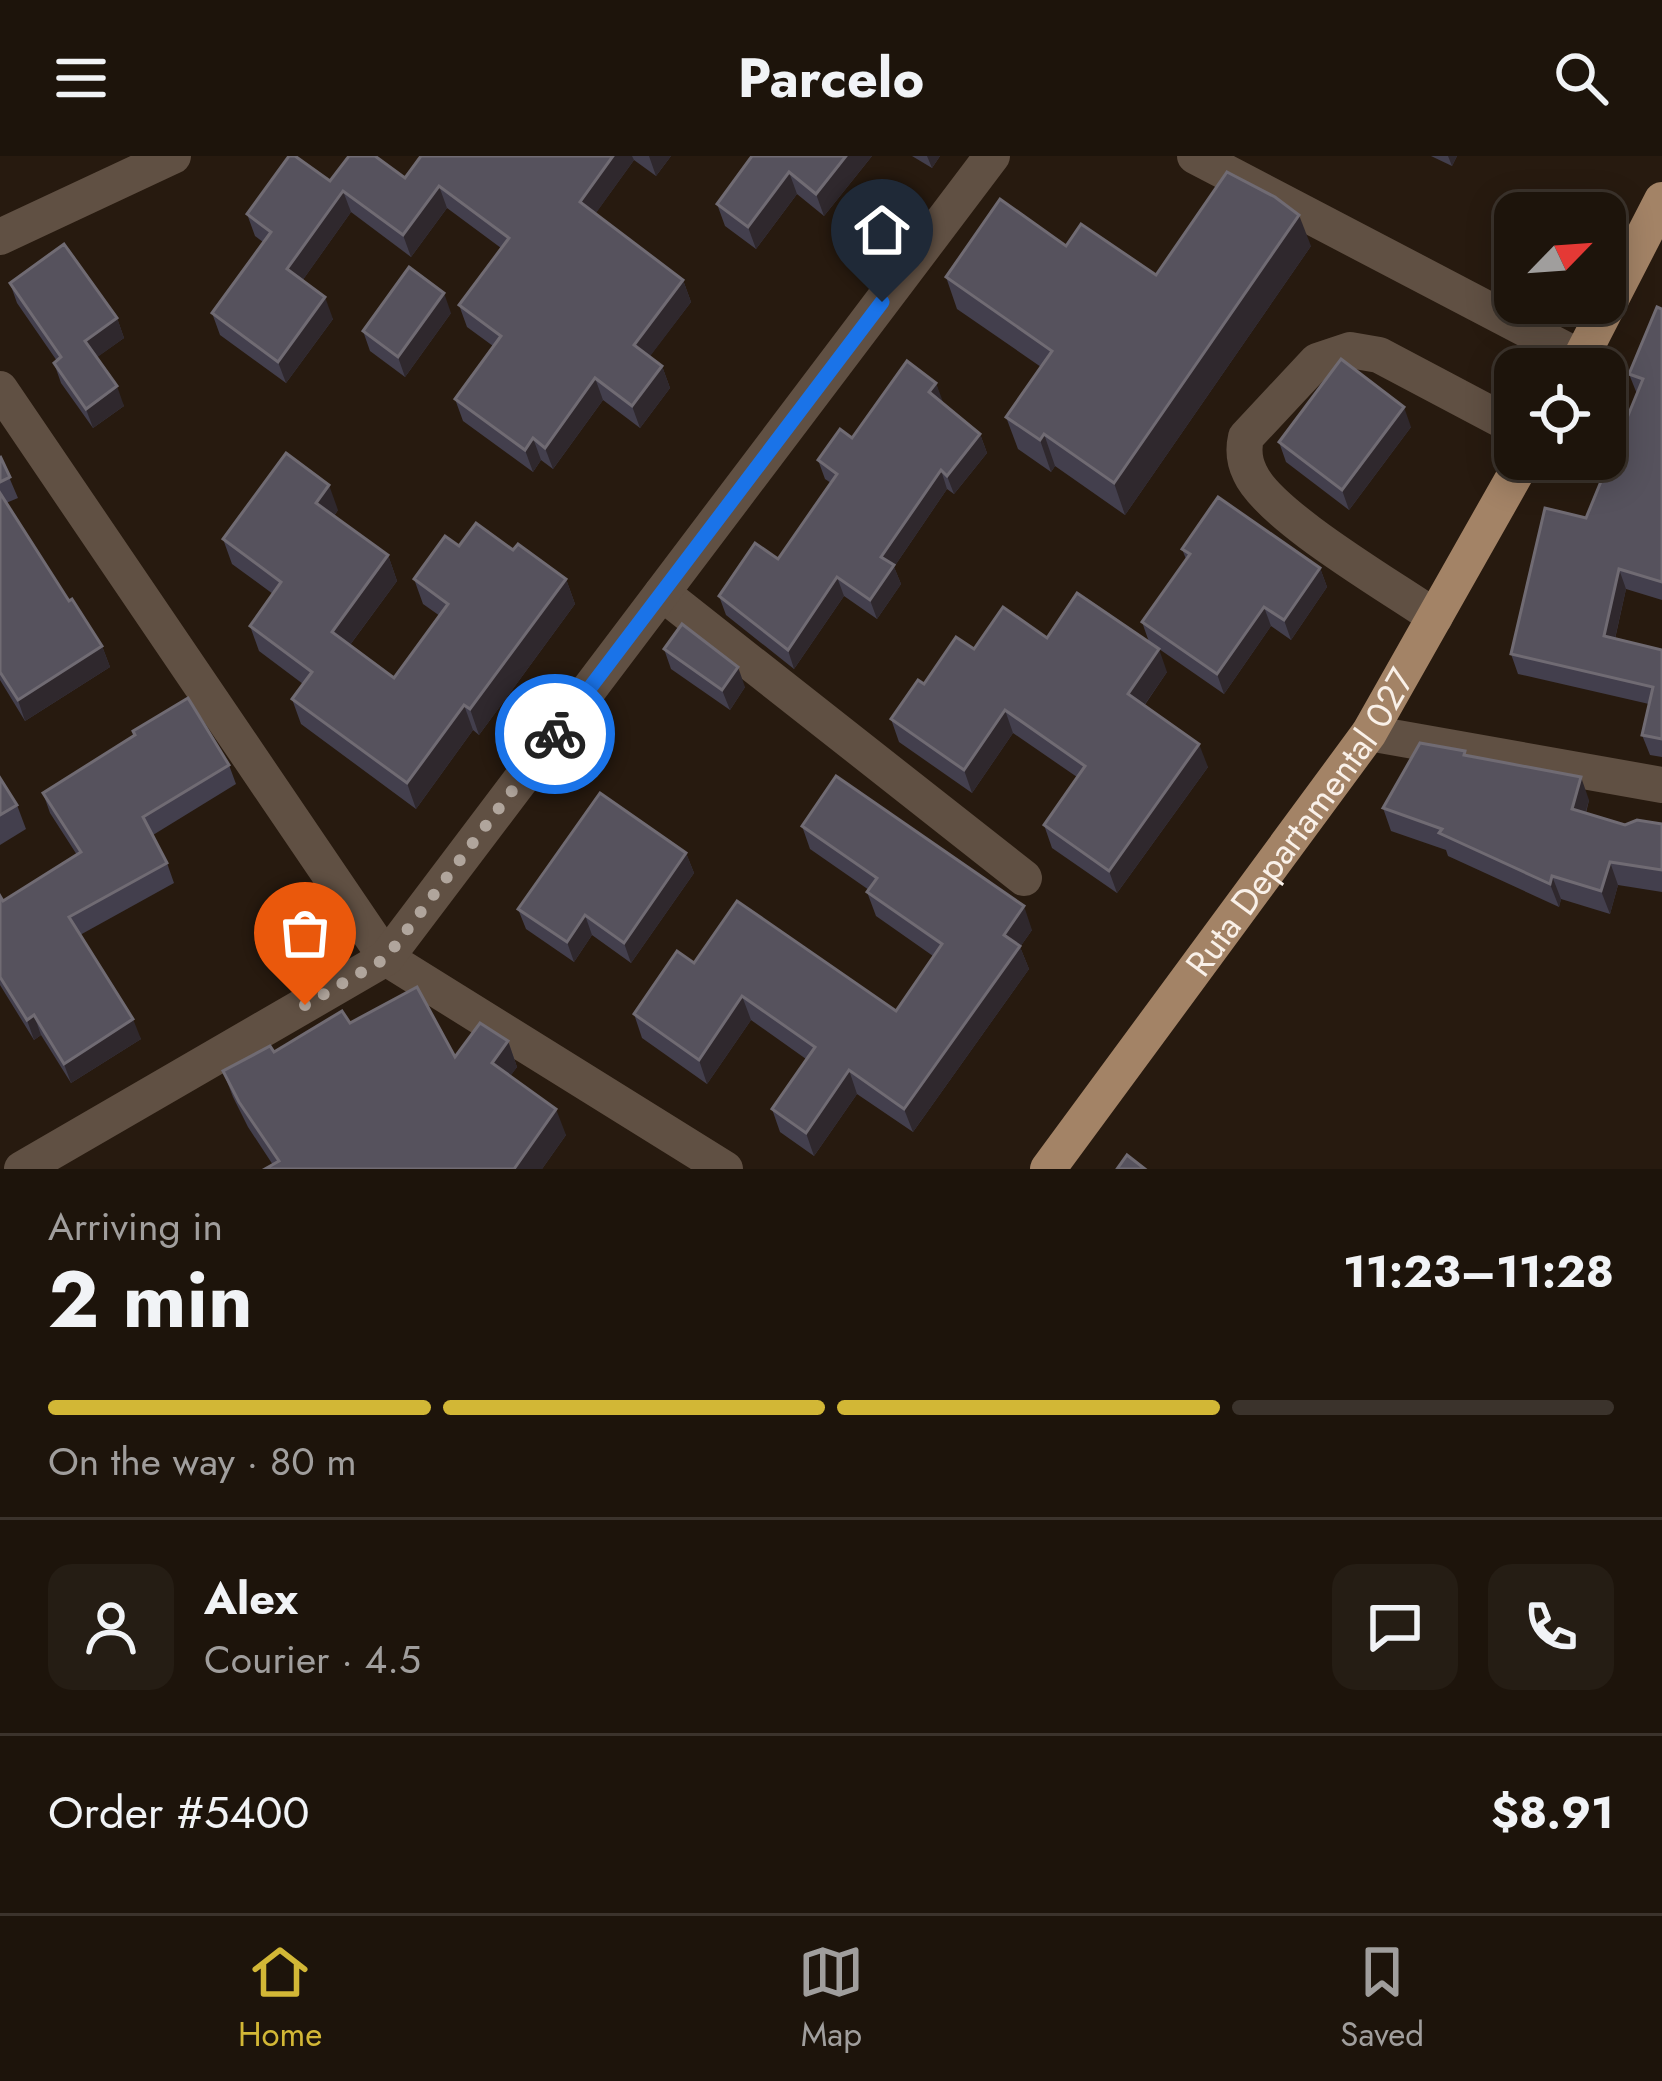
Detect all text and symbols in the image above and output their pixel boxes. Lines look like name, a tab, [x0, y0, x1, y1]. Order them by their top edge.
text: Parcelo	[738, 39, 924, 117]
icon: menu	[48, 45, 114, 111]
icon: search	[1548, 45, 1614, 111]
pin	[831, 179, 933, 302]
north arrow	[1494, 192, 1626, 324]
map controls	[1494, 192, 1626, 480]
icon: home	[849, 197, 915, 263]
button: locate	[1494, 348, 1626, 480]
street label: Ruta Departamental 027	[1173, 658, 1427, 987]
courier	[495, 674, 615, 794]
icon: bike	[522, 701, 588, 767]
pin	[254, 882, 356, 1005]
icon: bag	[272, 900, 338, 966]
text: Arriving in	[48, 1198, 223, 1255]
text: 11:23–11:28	[1343, 1239, 1614, 1304]
text: 2 min	[48, 1244, 253, 1356]
text: On the way · 80 m	[48, 1433, 357, 1490]
button: person	[48, 1564, 174, 1690]
button: chat	[1332, 1564, 1458, 1690]
button: phone	[1488, 1564, 1614, 1690]
text: Alex	[204, 1566, 298, 1631]
text: Courier · 4.5	[204, 1631, 421, 1688]
text: Order #5400	[48, 1780, 310, 1845]
text: $8.91	[1491, 1780, 1614, 1845]
tab: Home	[238, 1939, 322, 2058]
tab: Map	[798, 1939, 864, 2058]
tab: Saved	[1340, 1939, 1424, 2058]

